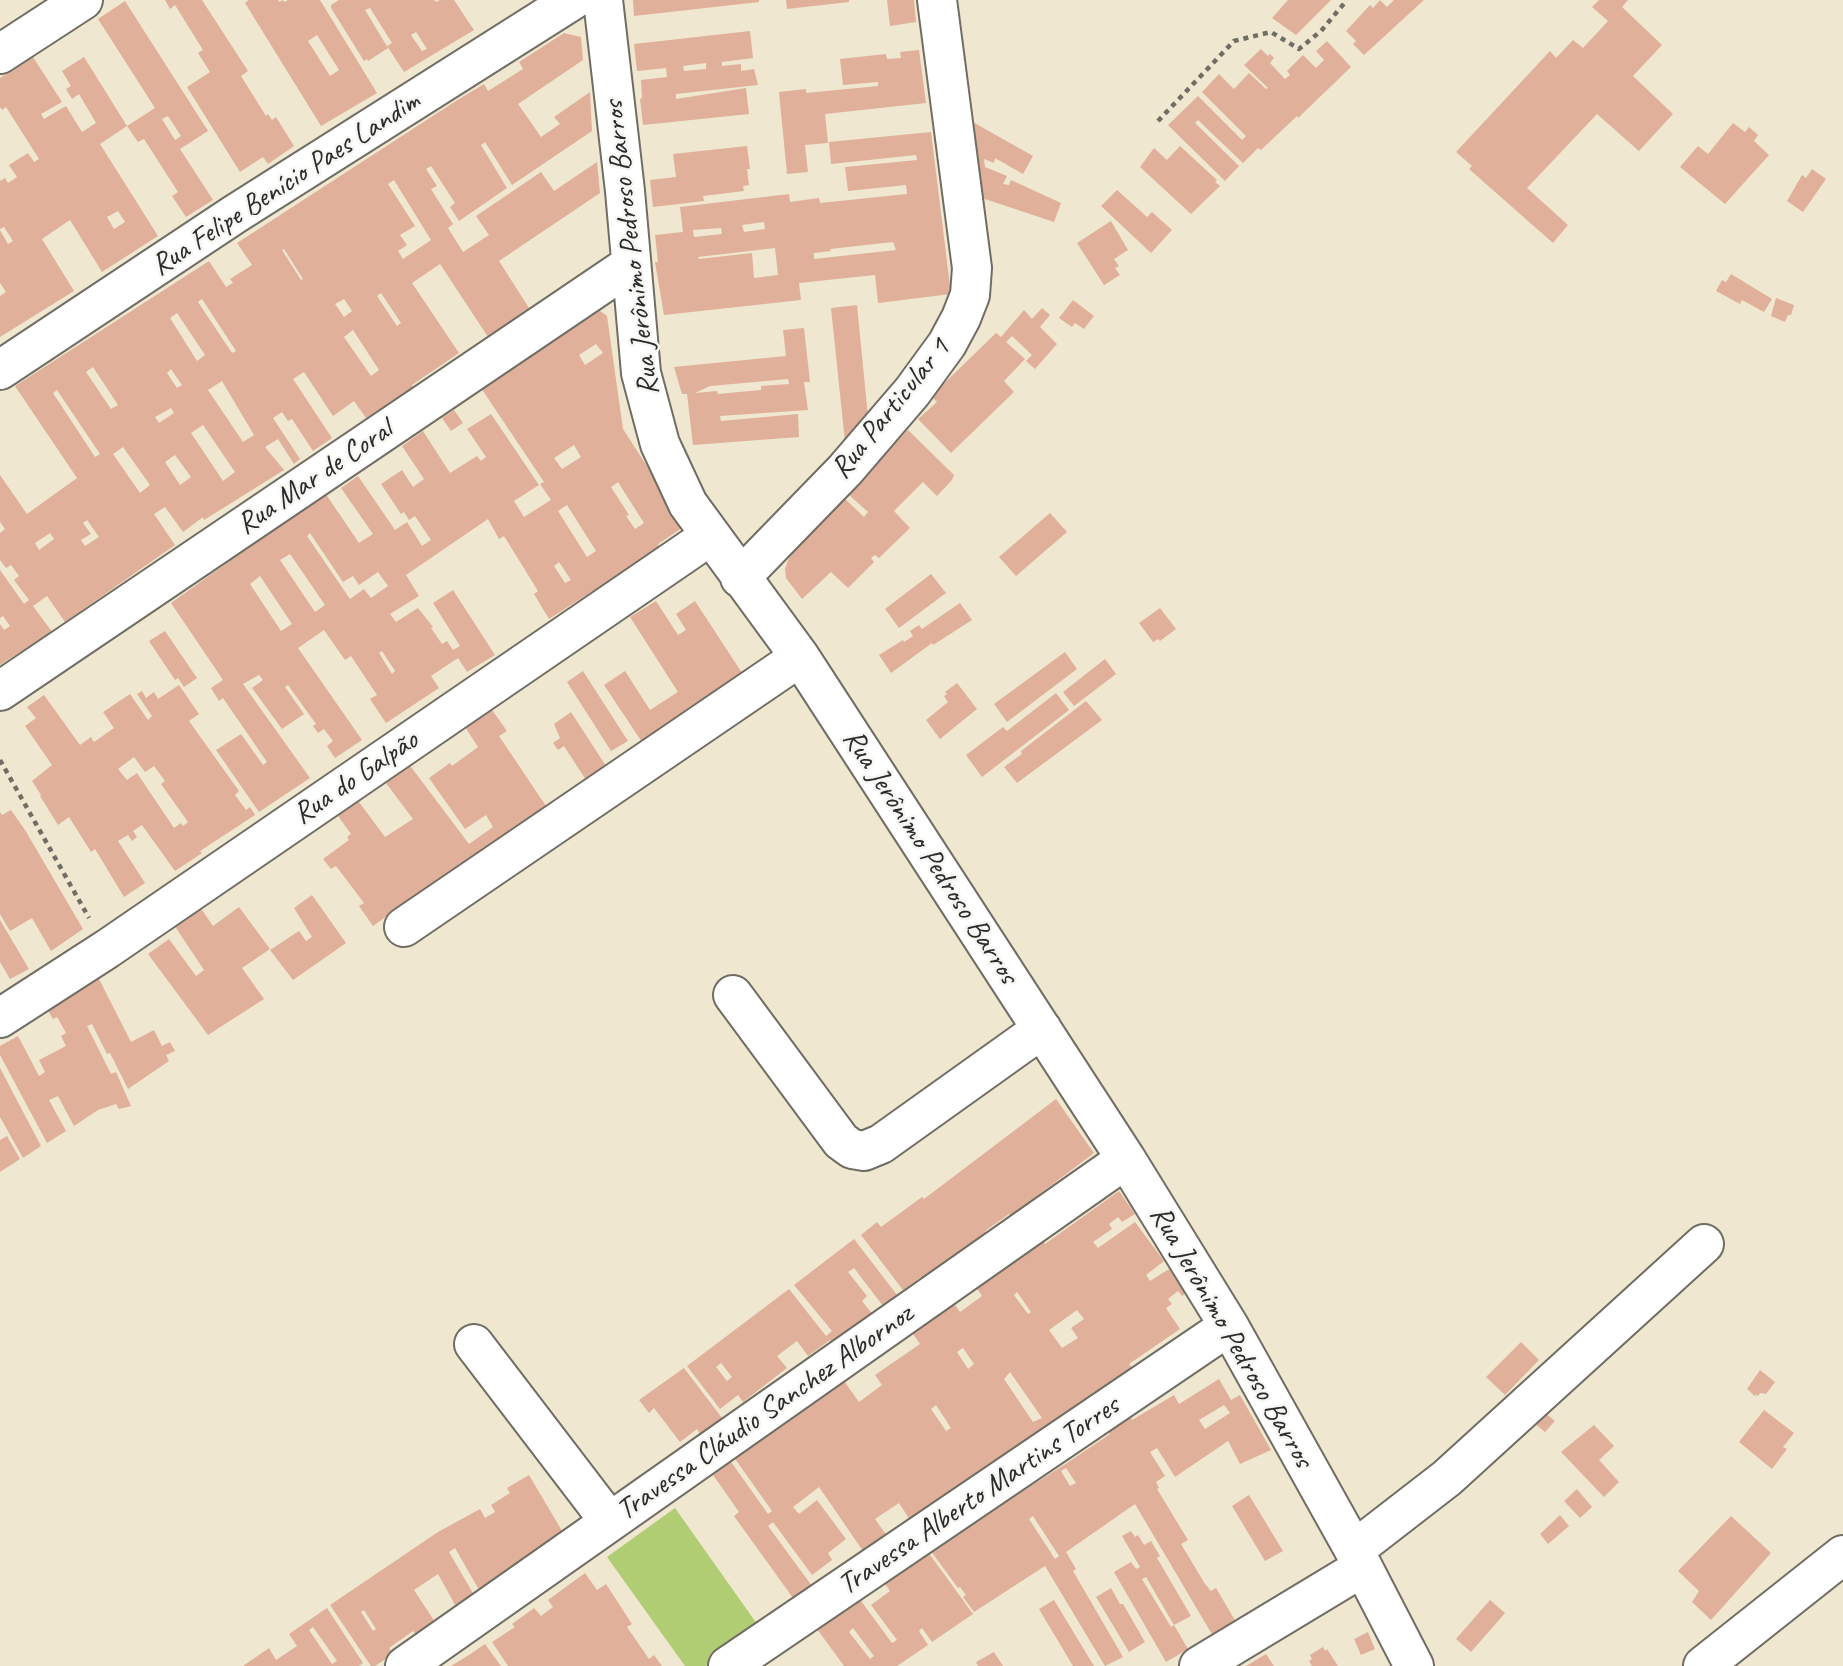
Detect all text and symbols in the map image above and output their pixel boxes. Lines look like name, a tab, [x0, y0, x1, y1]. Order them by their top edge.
street label: Rua Felipe Benício Paes Landim	[145, 84, 427, 284]
street label: Rua Jerônimo Pedroso Barros	[596, 99, 668, 397]
street label: Rua Particular 1	[824, 332, 958, 486]
street label: Rua Mar de Coral	[230, 413, 400, 543]
street label: Rua do Galpão	[287, 723, 425, 833]
street label: Rua Jerônimo Pedroso Barros	[834, 723, 1026, 991]
street label: Rua Jerônimo Pedroso Barros	[1141, 1200, 1321, 1474]
street label: Travessa Cláudio Sanchez Albornoz	[610, 1297, 920, 1529]
street label: Travessa Alberto Martins Torres	[831, 1388, 1127, 1604]

